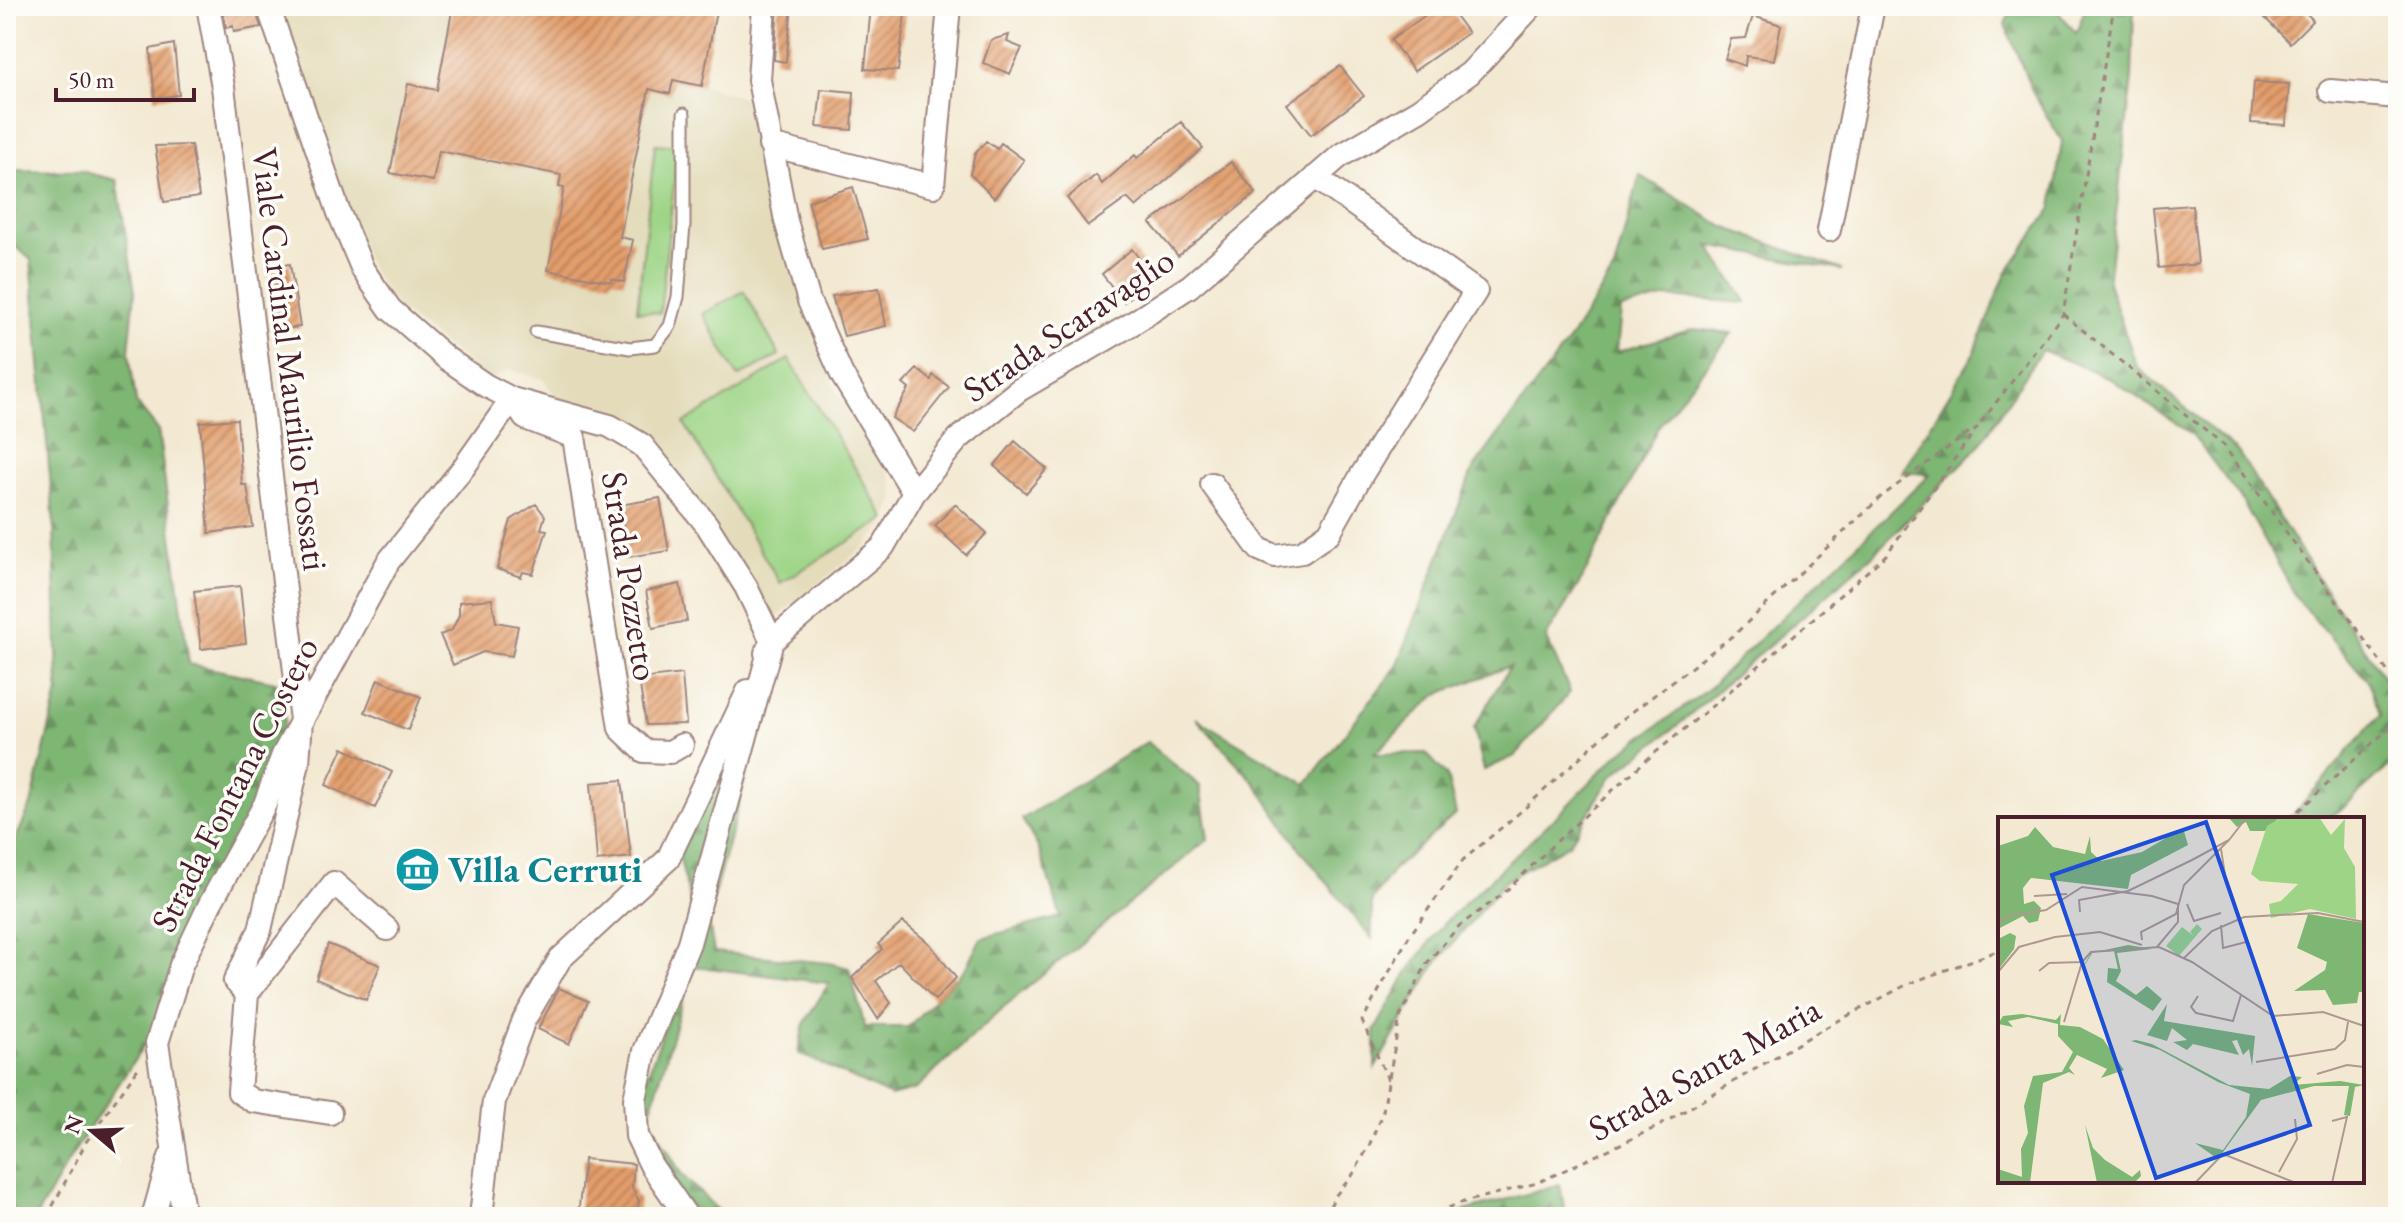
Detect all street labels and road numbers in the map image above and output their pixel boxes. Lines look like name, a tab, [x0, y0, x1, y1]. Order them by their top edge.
street label: Viale Cardinal Maurilio Fossati	[241, 145, 340, 574]
street label: Strada Scaravaglio	[953, 236, 1183, 413]
street label: Strada Pozzetto	[591, 468, 670, 684]
street label: Strada Fontana Costero	[140, 629, 329, 940]
street label: Strada Santa Maria	[1580, 985, 1829, 1152]

